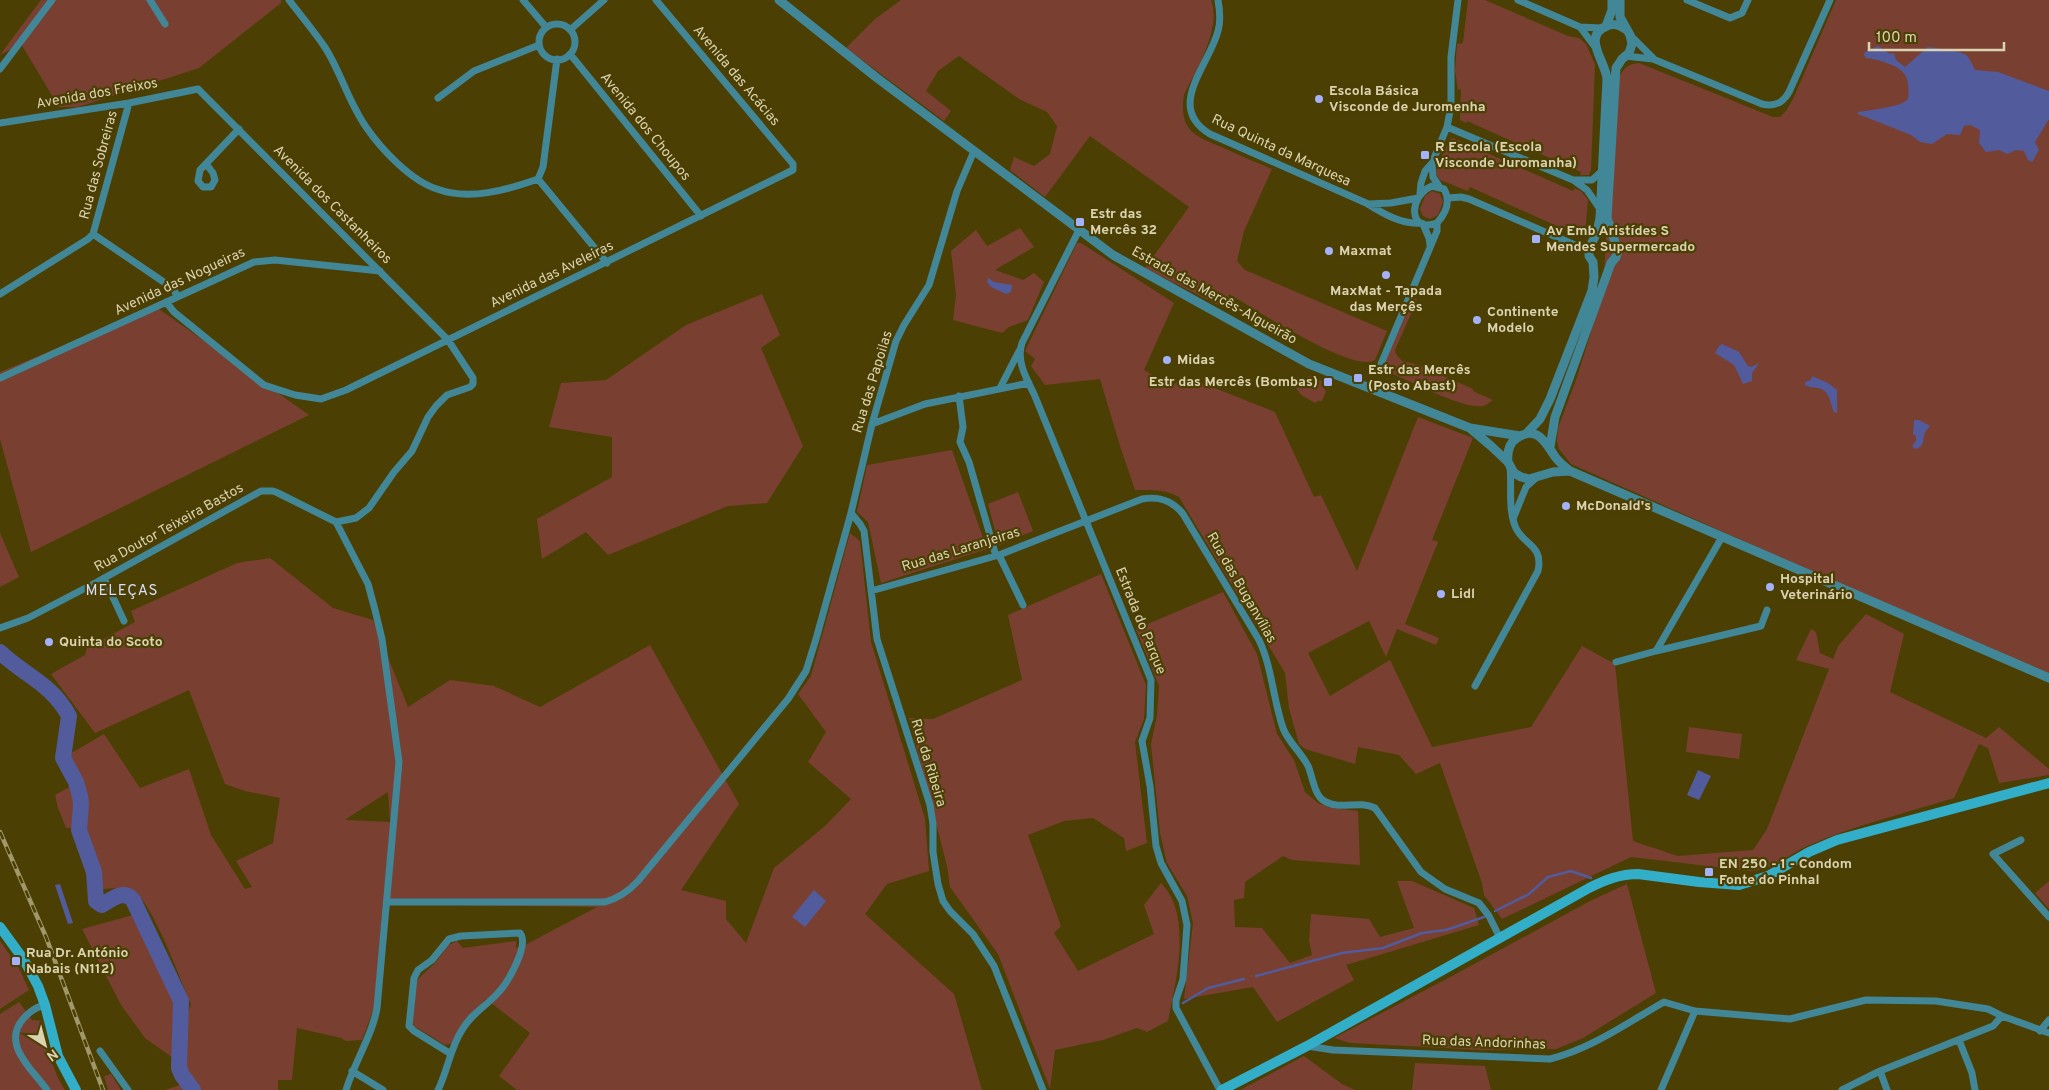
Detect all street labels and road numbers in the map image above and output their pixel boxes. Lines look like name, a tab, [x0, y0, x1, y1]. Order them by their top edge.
street label: Avenida das Acácias	[689, 22, 783, 130]
street label: Avenida dos Choupos	[596, 69, 694, 185]
street label: Avenida dos Freixos	[35, 75, 159, 113]
street label: Rua das Sobreiras	[76, 109, 122, 221]
street label: Rua Quinta da Marquesa	[1209, 111, 1353, 191]
street label: Avenida dos Castanheiros	[269, 142, 395, 268]
street label: Avenida das Aveleiras	[487, 238, 617, 312]
street label: Estrada das Mercês-Algueirão	[1128, 243, 1300, 349]
street label: Avenida das Nogueiras	[112, 244, 248, 320]
street label: Rua das Papoilas	[849, 329, 897, 435]
street label: Rua Doutor Teixeira Bastos	[91, 480, 247, 576]
street label: Rua das Laranjeiras	[900, 524, 1022, 576]
street label: Rua das Buganvílias	[1202, 530, 1280, 646]
street label: Estrada do Parque	[1111, 565, 1169, 677]
street label: Rua da Ribeira	[907, 717, 949, 809]
street label: Rua das Andorinhas	[1422, 1032, 1546, 1054]

